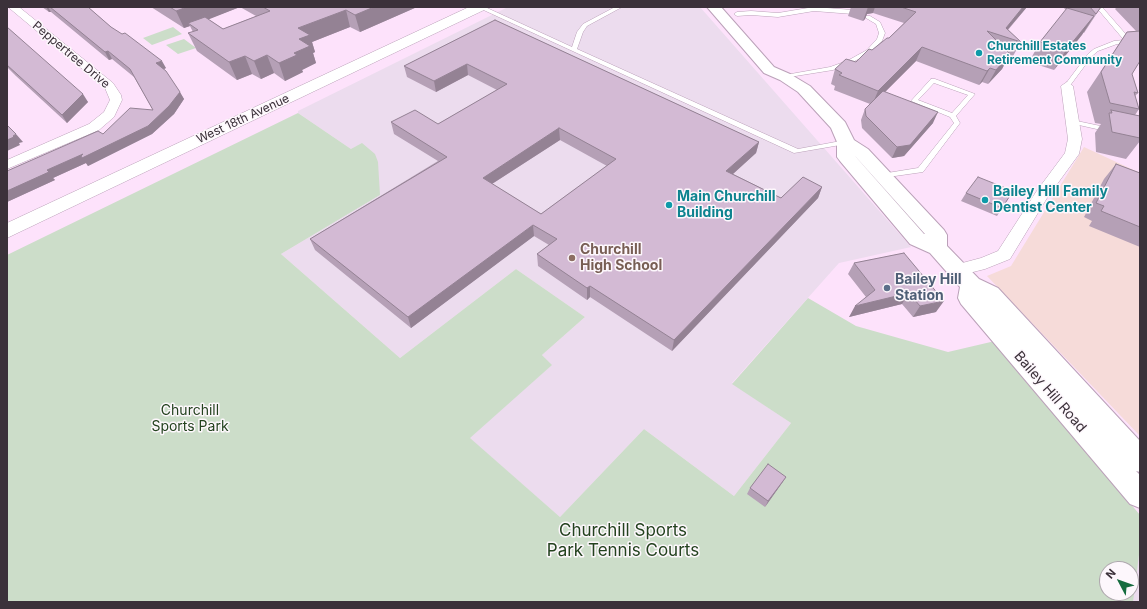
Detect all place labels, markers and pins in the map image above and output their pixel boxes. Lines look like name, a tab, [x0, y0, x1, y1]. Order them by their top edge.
place label: Churchill Estates Retirement Community	[987, 39, 1122, 67]
marker: Churchill Estates Retirement Community	[974, 48, 984, 58]
place label: Bailey Hill Family Dentist Center	[993, 184, 1108, 216]
place label: Main Churchill Building	[677, 189, 775, 222]
marker: Bailey Hill Family Dentist Center	[980, 195, 990, 205]
marker: Main Churchill Building	[664, 200, 674, 210]
place label: Churchill High School	[580, 242, 662, 274]
marker: Churchill High School	[567, 253, 577, 263]
place label: Bailey Hill Station	[895, 272, 962, 304]
marker: Bailey Hill Station	[882, 283, 892, 293]

